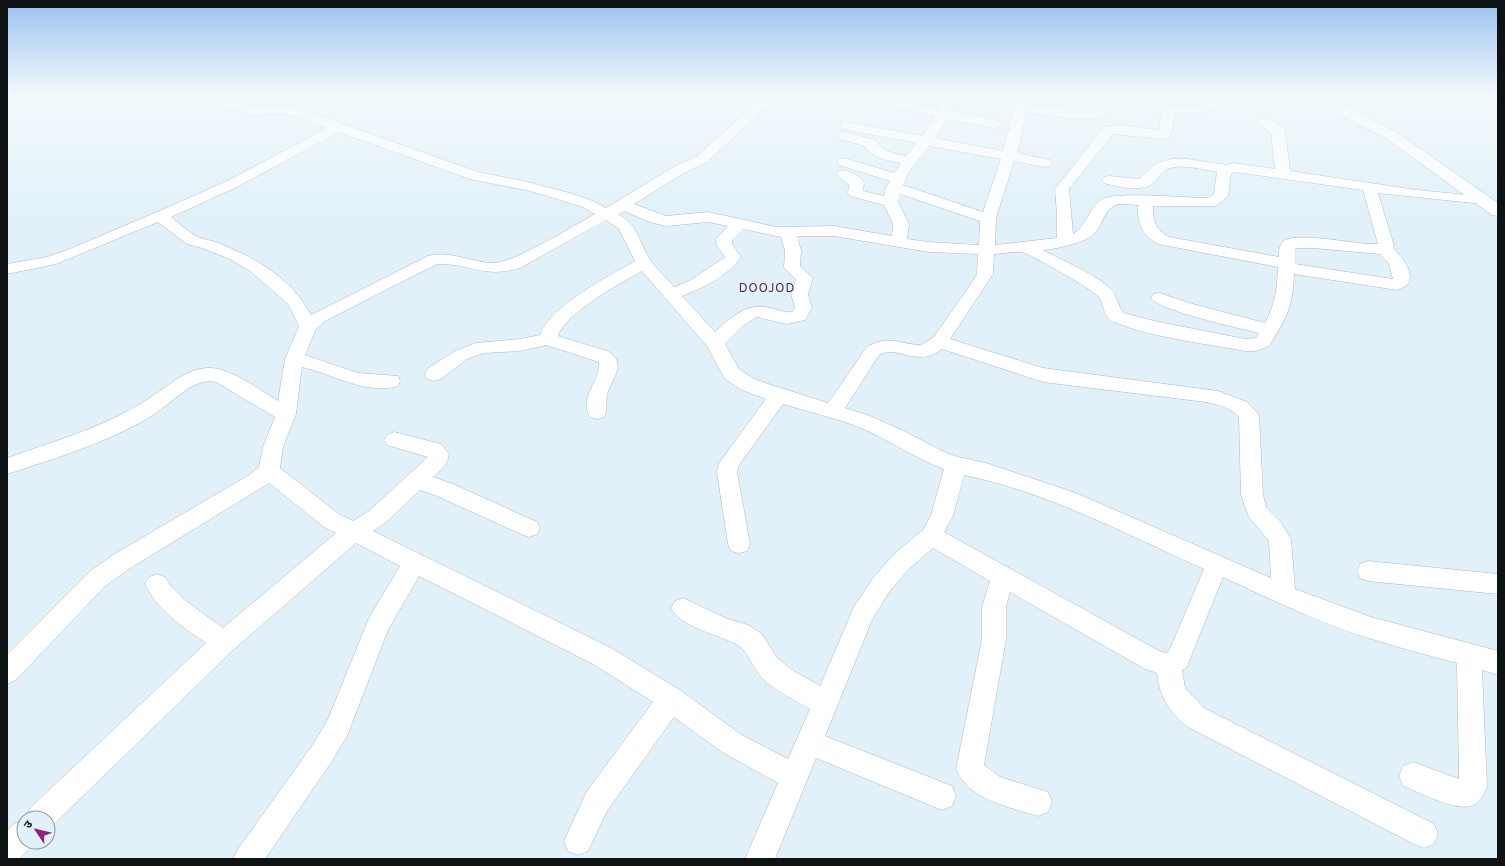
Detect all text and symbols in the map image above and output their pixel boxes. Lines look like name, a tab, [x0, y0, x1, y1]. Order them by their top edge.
district label: DOOJOD	[738, 279, 796, 296]
north arrow	[16, 810, 56, 850]
text: उ	[21, 818, 36, 831]

